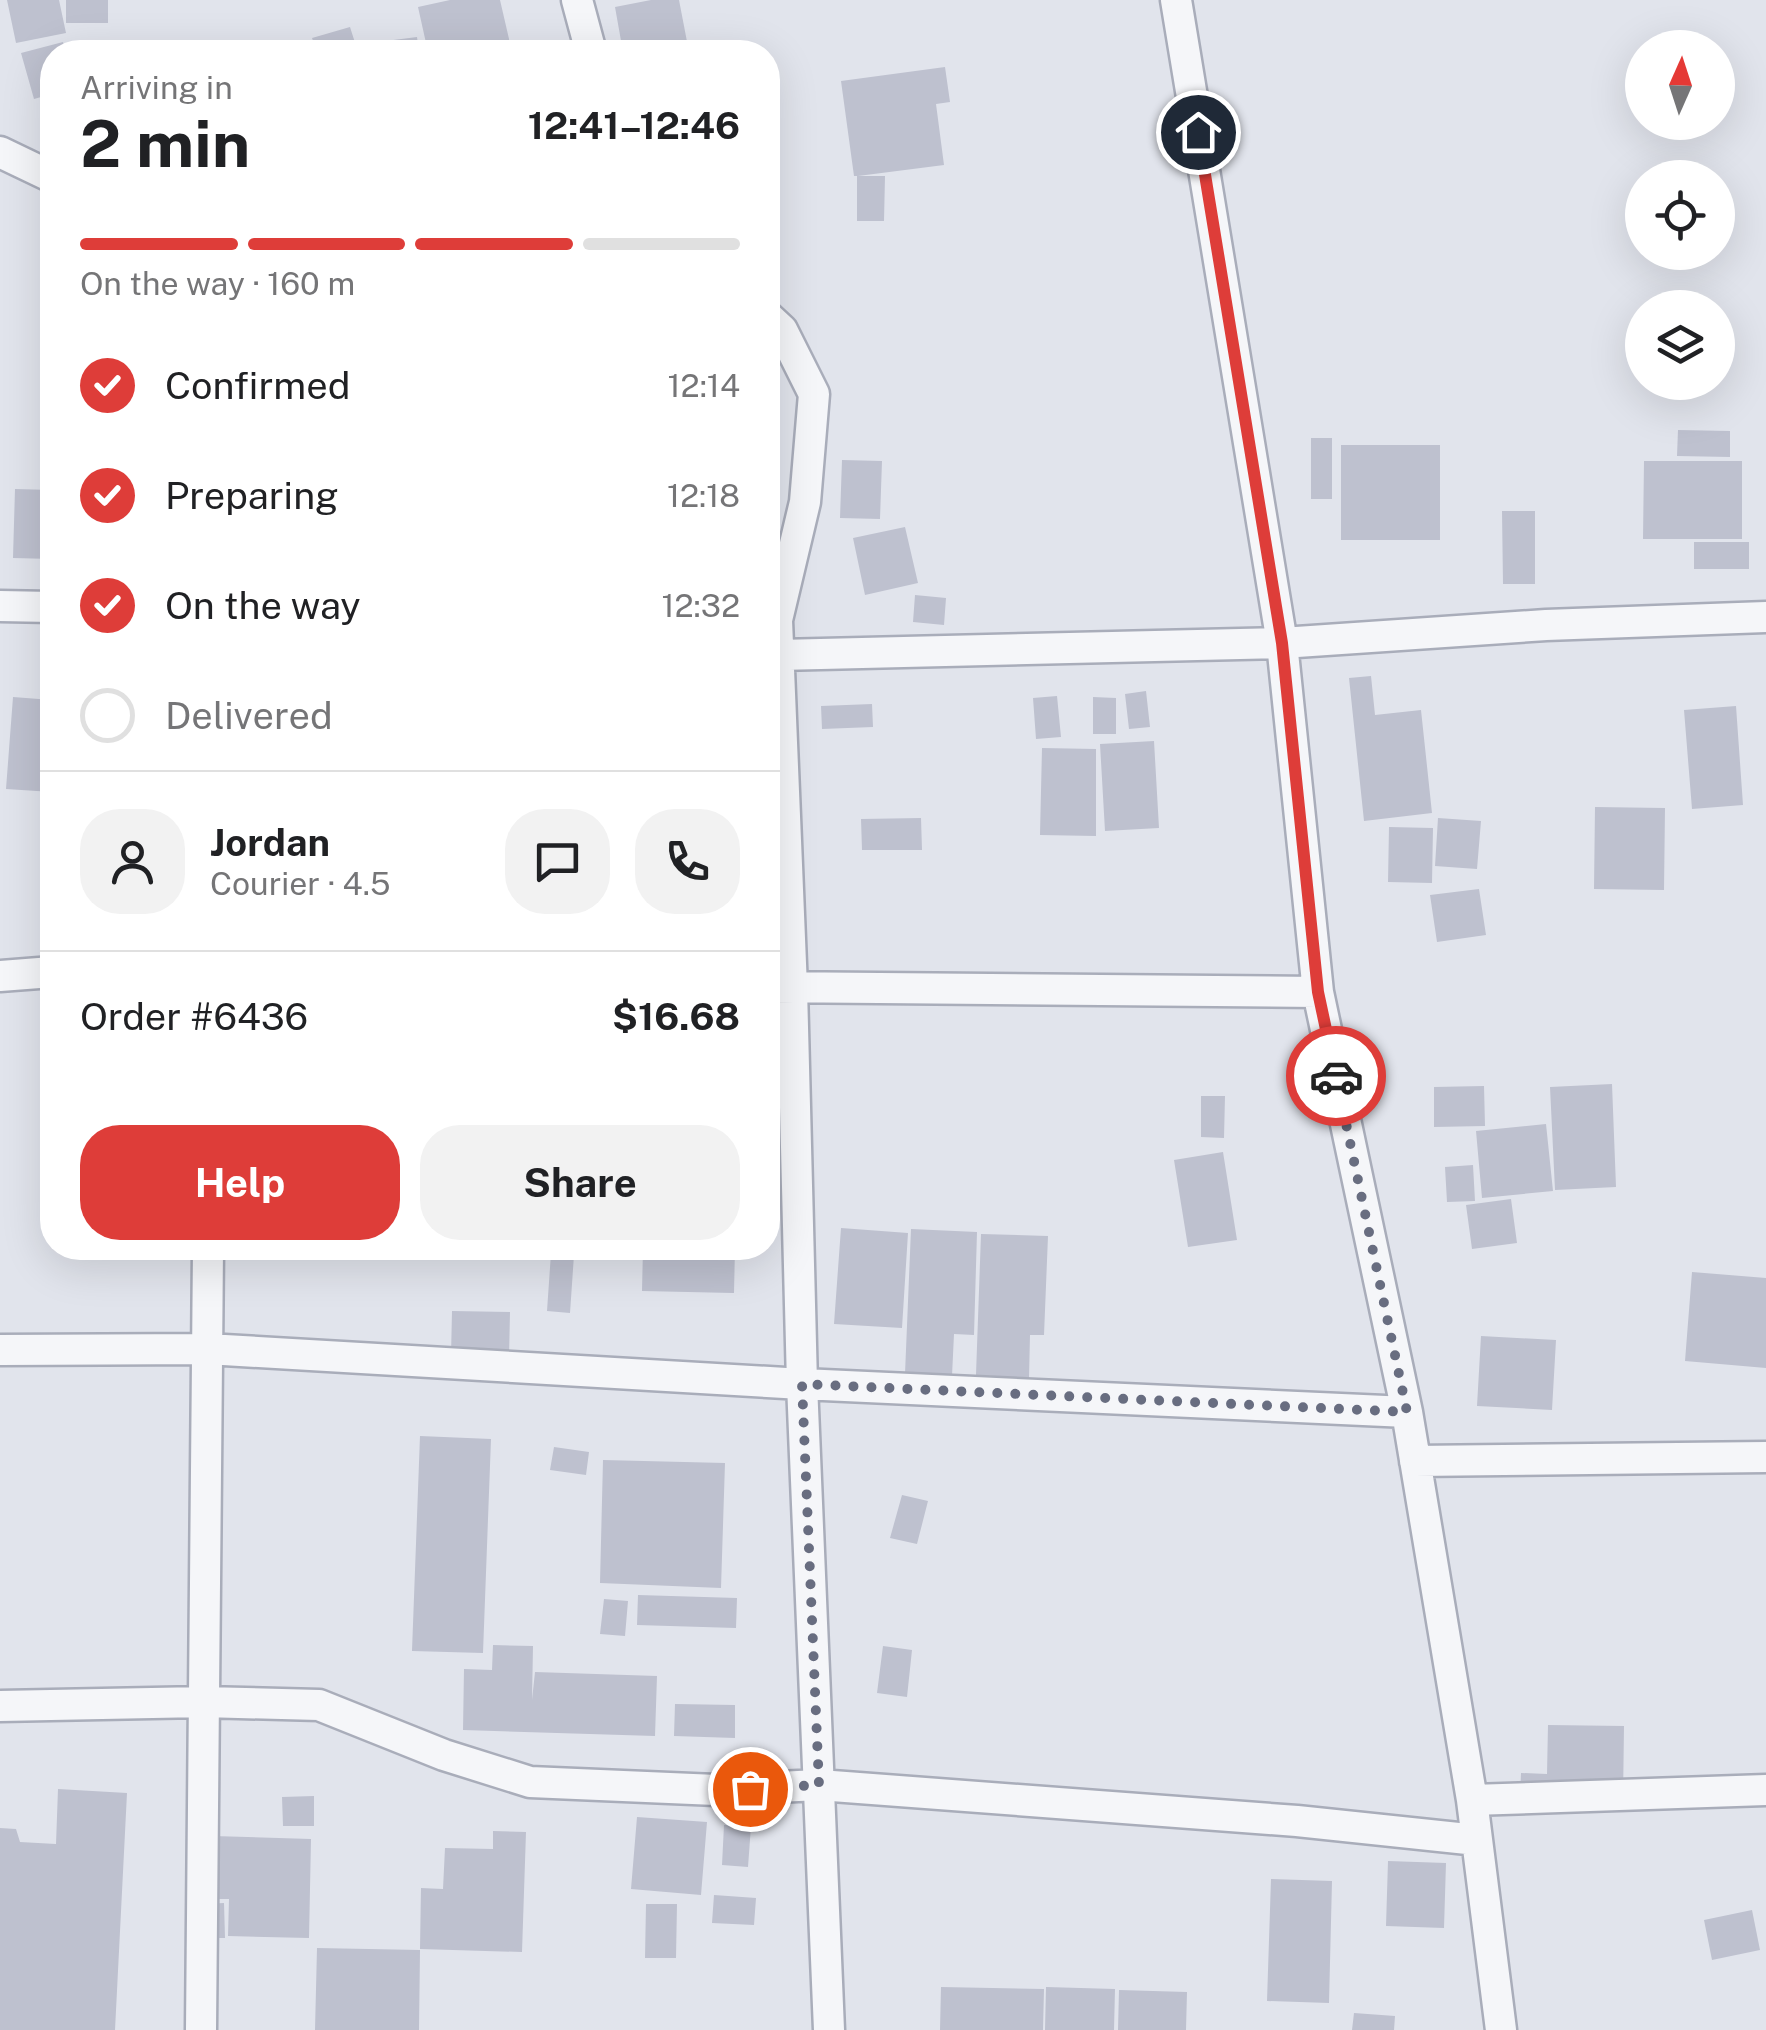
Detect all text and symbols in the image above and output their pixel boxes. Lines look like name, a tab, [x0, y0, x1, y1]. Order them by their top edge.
north arrow	[1625, 30, 1735, 140]
map controls	[1625, 30, 1735, 400]
text: Arriving in	[80, 69, 233, 106]
pin	[1156, 90, 1241, 175]
text: 12:41–12:46	[528, 103, 740, 148]
text: 2 min	[80, 105, 250, 182]
icon: home	[1171, 105, 1226, 160]
button: locate	[1625, 160, 1735, 270]
text: On the way · 160 m	[80, 265, 355, 302]
button: layers	[1625, 290, 1735, 400]
icon: check	[80, 358, 135, 413]
text: Confirmed	[165, 363, 350, 408]
text: 12:14	[668, 367, 740, 404]
icon: check	[80, 468, 135, 523]
text: Preparing	[165, 473, 339, 518]
text: 12:18	[667, 477, 740, 514]
icon: check	[80, 578, 135, 633]
text: On the way	[165, 583, 361, 628]
text: 12:32	[661, 587, 740, 624]
text: Delivered	[165, 693, 333, 738]
button: person	[80, 809, 185, 914]
button: chat	[505, 809, 610, 914]
button: phone	[635, 809, 740, 914]
text: Jordan	[210, 820, 330, 865]
text: Courier · 4.5	[210, 865, 390, 902]
text: Order #6436	[80, 994, 308, 1039]
text: $16.68	[612, 994, 740, 1039]
courier	[1286, 1026, 1386, 1126]
icon: car	[1309, 1049, 1364, 1104]
button: Help	[80, 1125, 400, 1240]
button: Share	[420, 1125, 740, 1240]
pin	[708, 1747, 793, 1832]
icon: bag	[723, 1762, 778, 1817]

